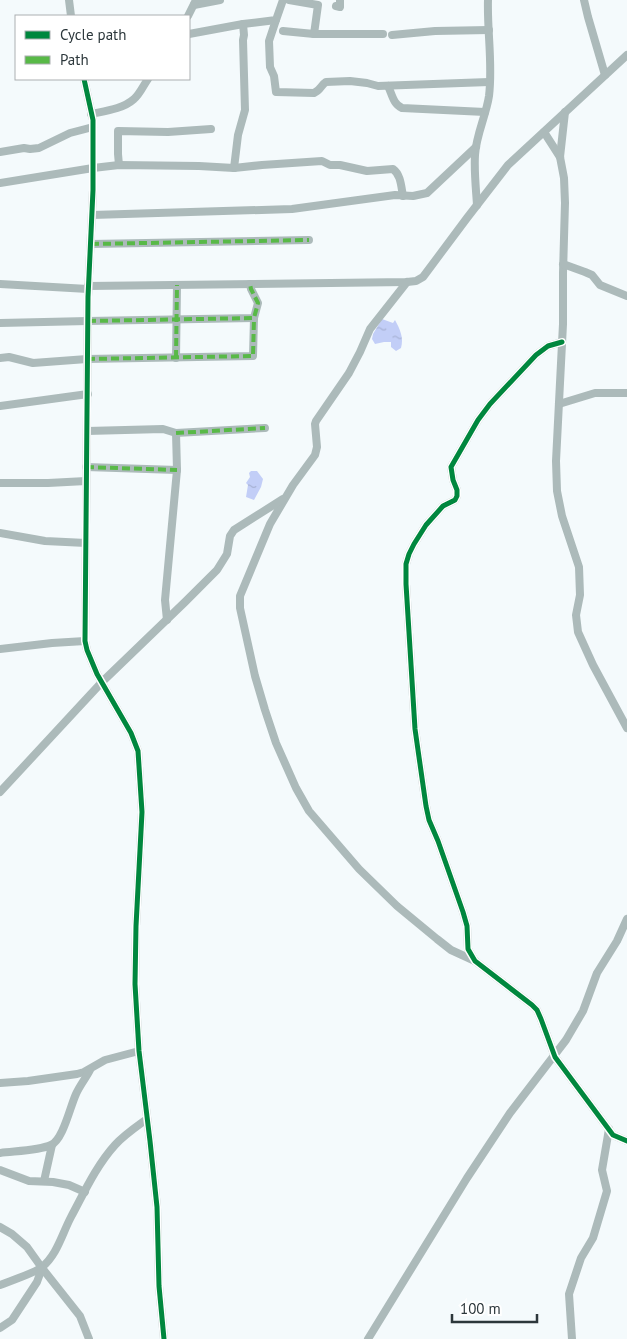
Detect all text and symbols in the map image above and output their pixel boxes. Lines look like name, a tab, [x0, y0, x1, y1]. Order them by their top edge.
legend	[15, 15, 190, 80]
text: Cycle path	[60, 25, 126, 44]
text: Path	[60, 50, 89, 69]
scale bar	[452, 1292, 537, 1324]
text: 100 m	[460, 1299, 501, 1318]

